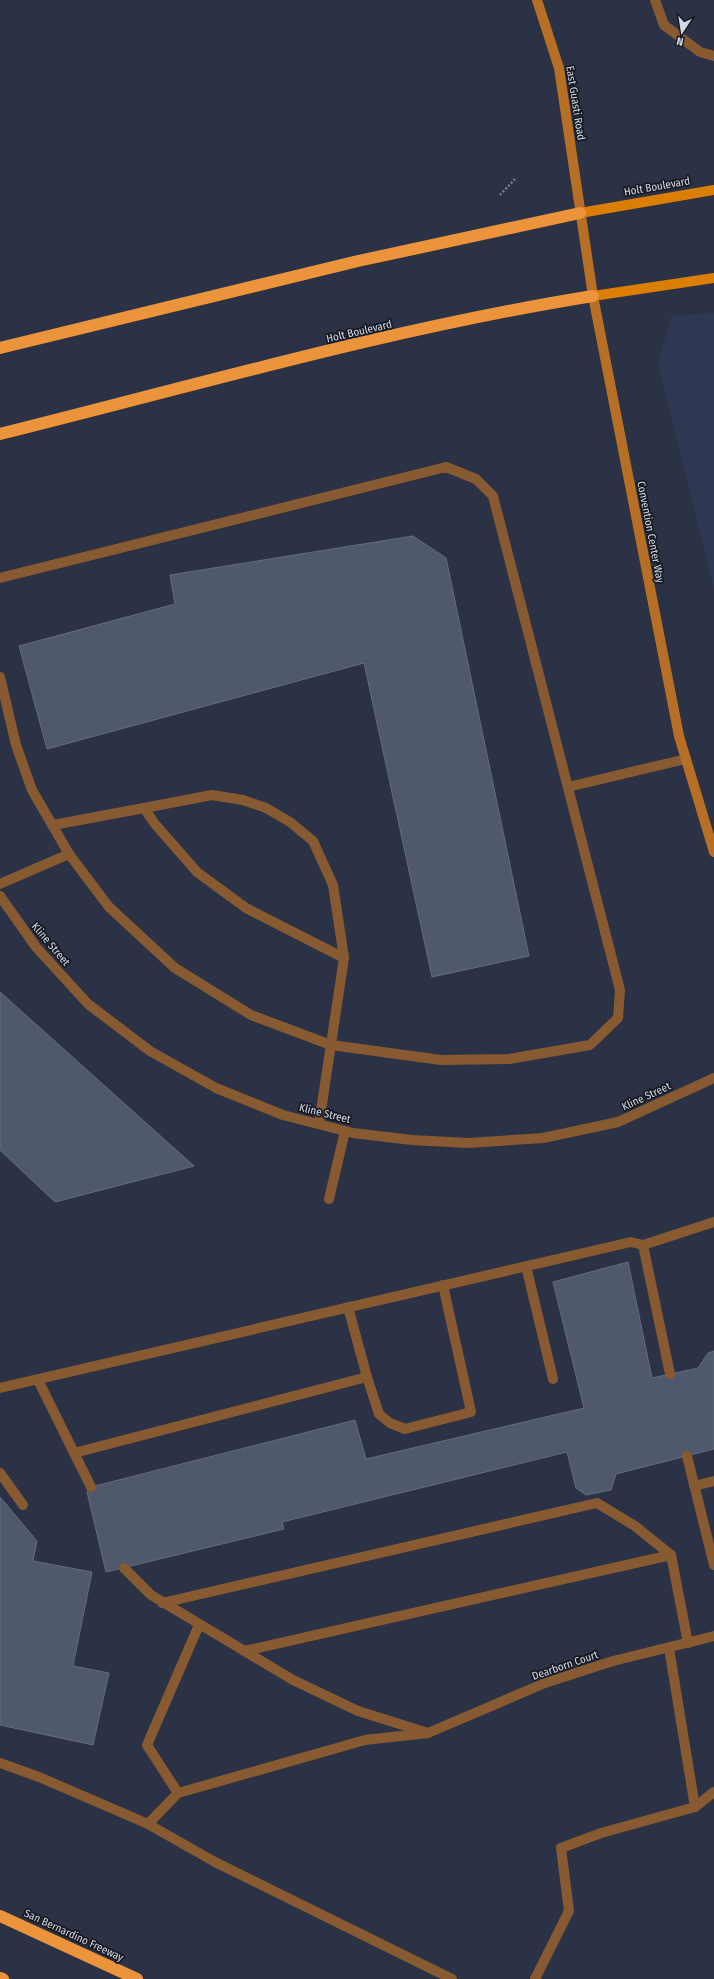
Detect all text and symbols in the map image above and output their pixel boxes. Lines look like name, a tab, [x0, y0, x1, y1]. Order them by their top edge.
north arrow	[662, 12, 702, 52]
text: N	[675, 34, 685, 48]
street label: East Guasti Road	[563, 65, 588, 141]
street label: Holt Boulevard	[623, 174, 691, 199]
street label: Holt Boulevard	[325, 318, 393, 345]
street label: Convention Center Way	[634, 480, 667, 584]
street label: Kline Street	[29, 920, 73, 969]
street label: Kline Street	[620, 1079, 673, 1113]
street label: Kline Street	[298, 1101, 352, 1126]
street label: Dearborn Court	[530, 1648, 600, 1683]
street label: San Bernardino Freeway	[22, 1907, 126, 1964]

